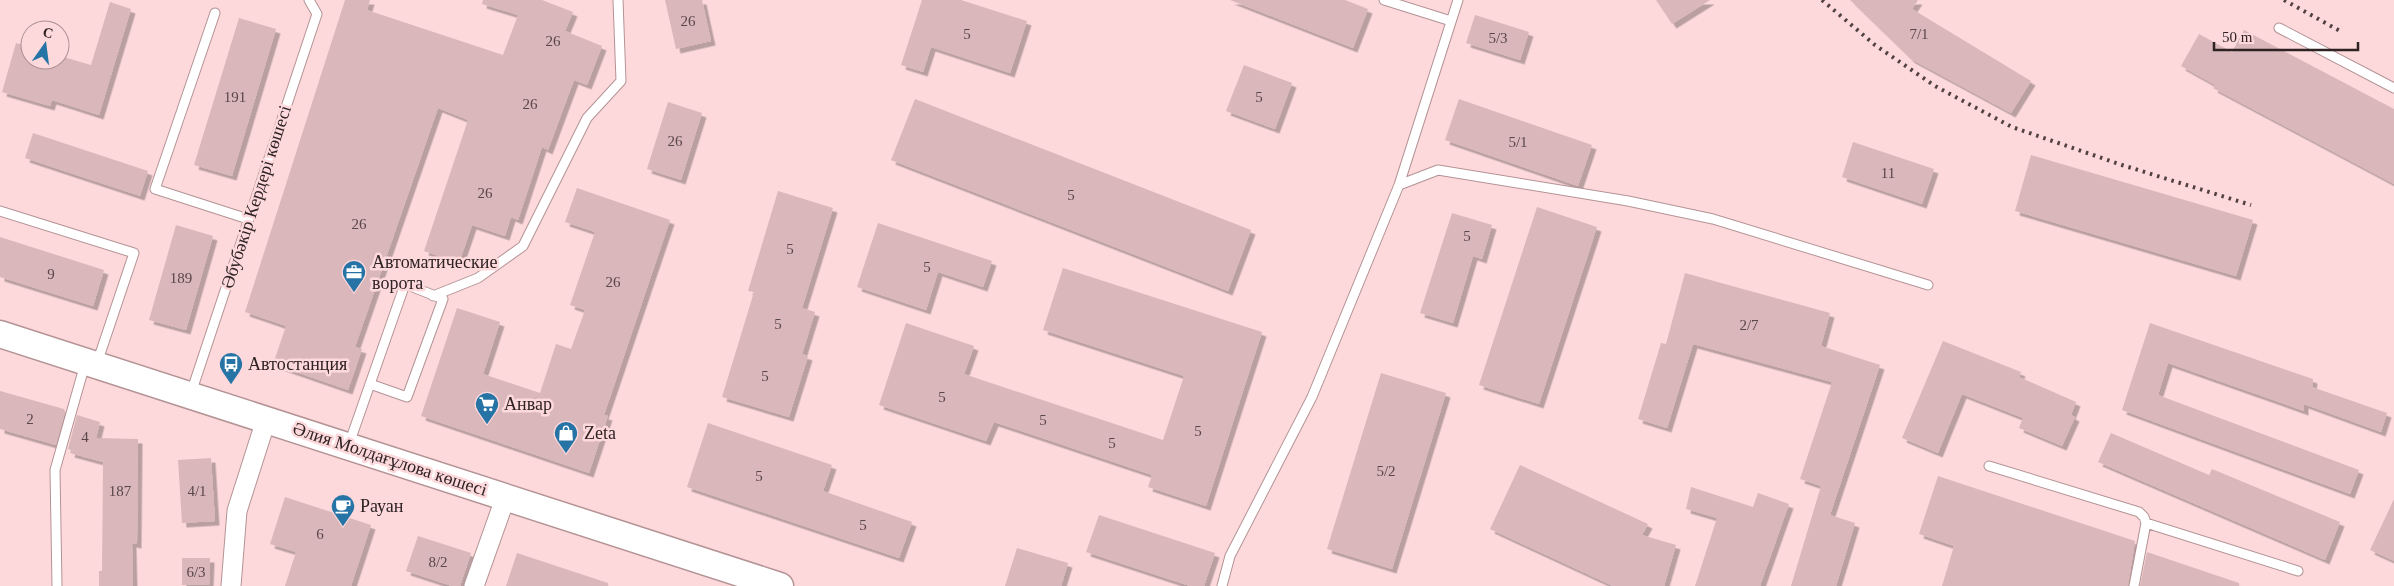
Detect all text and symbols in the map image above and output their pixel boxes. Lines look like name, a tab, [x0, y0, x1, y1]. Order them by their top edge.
house number: 26	[681, 13, 696, 29]
north arrow	[20, 20, 70, 70]
scale bar	[2214, 20, 2358, 52]
text: С	[41, 24, 55, 41]
house number: 5	[963, 26, 971, 42]
house number: 7/1	[1909, 26, 1929, 42]
text: 50 m	[2222, 29, 2253, 45]
house number: 5/3	[1488, 30, 1508, 46]
house number: 26	[546, 33, 561, 49]
house number: 191	[224, 89, 246, 105]
house number: 5	[1255, 89, 1263, 105]
house number: 26	[523, 96, 538, 112]
street label: Әбубәкір Кердері көшесі	[217, 103, 295, 291]
house number: 26	[668, 133, 683, 149]
house number: 5/1	[1508, 134, 1528, 150]
house number: 11	[1881, 165, 1895, 181]
house number: 26	[478, 185, 493, 201]
house number: 5	[1067, 187, 1075, 203]
house number: 26	[352, 216, 367, 232]
house number: 5	[1463, 228, 1471, 244]
house number: 5	[786, 241, 794, 257]
place label: Автоматические ворота	[372, 252, 497, 293]
office icon: Автоматические ворота	[341, 259, 367, 293]
house number: 5	[923, 259, 931, 275]
house number: 9	[47, 266, 55, 282]
house number: 189	[170, 270, 192, 286]
house number: 26	[606, 274, 621, 290]
house number: 5	[774, 316, 782, 332]
house number: 2/7	[1739, 317, 1759, 333]
bus stop icon: Автостанция	[218, 351, 244, 385]
place label: Автостанция	[248, 354, 347, 374]
house number: 5	[761, 368, 769, 384]
house number: 5	[938, 389, 946, 405]
supermarket icon: Анвар	[474, 391, 500, 425]
place label: Анвар	[504, 394, 552, 414]
house number: 2	[26, 411, 34, 427]
house number: 5	[1039, 412, 1047, 428]
street label: Әлия Молдағұлова көшесі	[290, 418, 490, 500]
shop icon: Zeta	[553, 420, 579, 454]
place label: Zeta	[584, 423, 616, 443]
house number: 5	[1194, 423, 1202, 439]
house number: 4	[81, 429, 89, 445]
house number: 5	[1108, 435, 1116, 451]
house number: 5/2	[1376, 463, 1396, 479]
house number: 5	[755, 468, 763, 484]
house number: 187	[109, 483, 132, 499]
house number: 4/1	[187, 483, 207, 499]
cafe icon: Рауан	[330, 493, 356, 527]
place label: Рауан	[360, 496, 404, 516]
house number: 5	[859, 517, 867, 533]
house number: 6	[316, 526, 324, 542]
house number: 8/2	[428, 554, 448, 570]
house number: 6/3	[186, 564, 206, 580]

